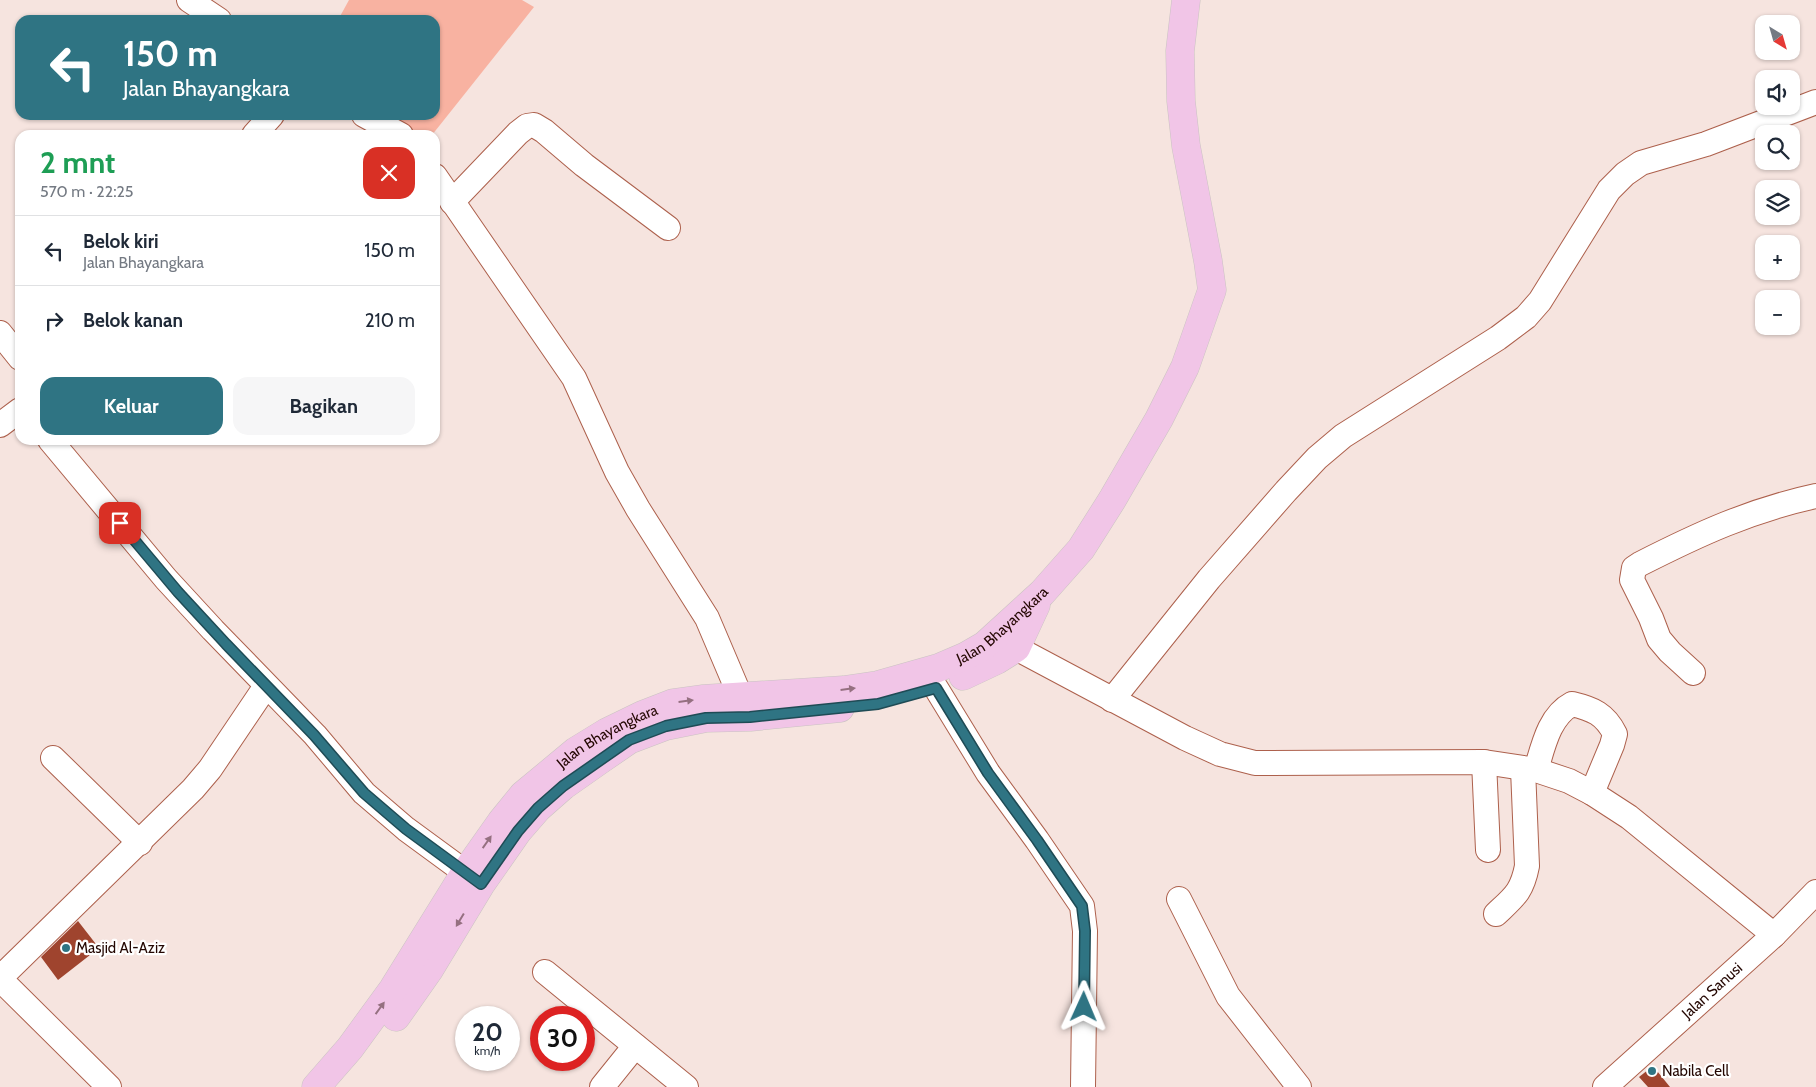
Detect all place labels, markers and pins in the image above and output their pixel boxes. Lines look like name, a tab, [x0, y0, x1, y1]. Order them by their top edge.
pin	[99, 502, 141, 544]
place label: Masjid Al-Aziz	[76, 939, 165, 957]
marker: Masjid Al-Aziz	[60, 942, 72, 954]
place label: Nabila Cell	[1662, 1062, 1729, 1080]
marker: Nabila Cell	[1646, 1065, 1658, 1077]

